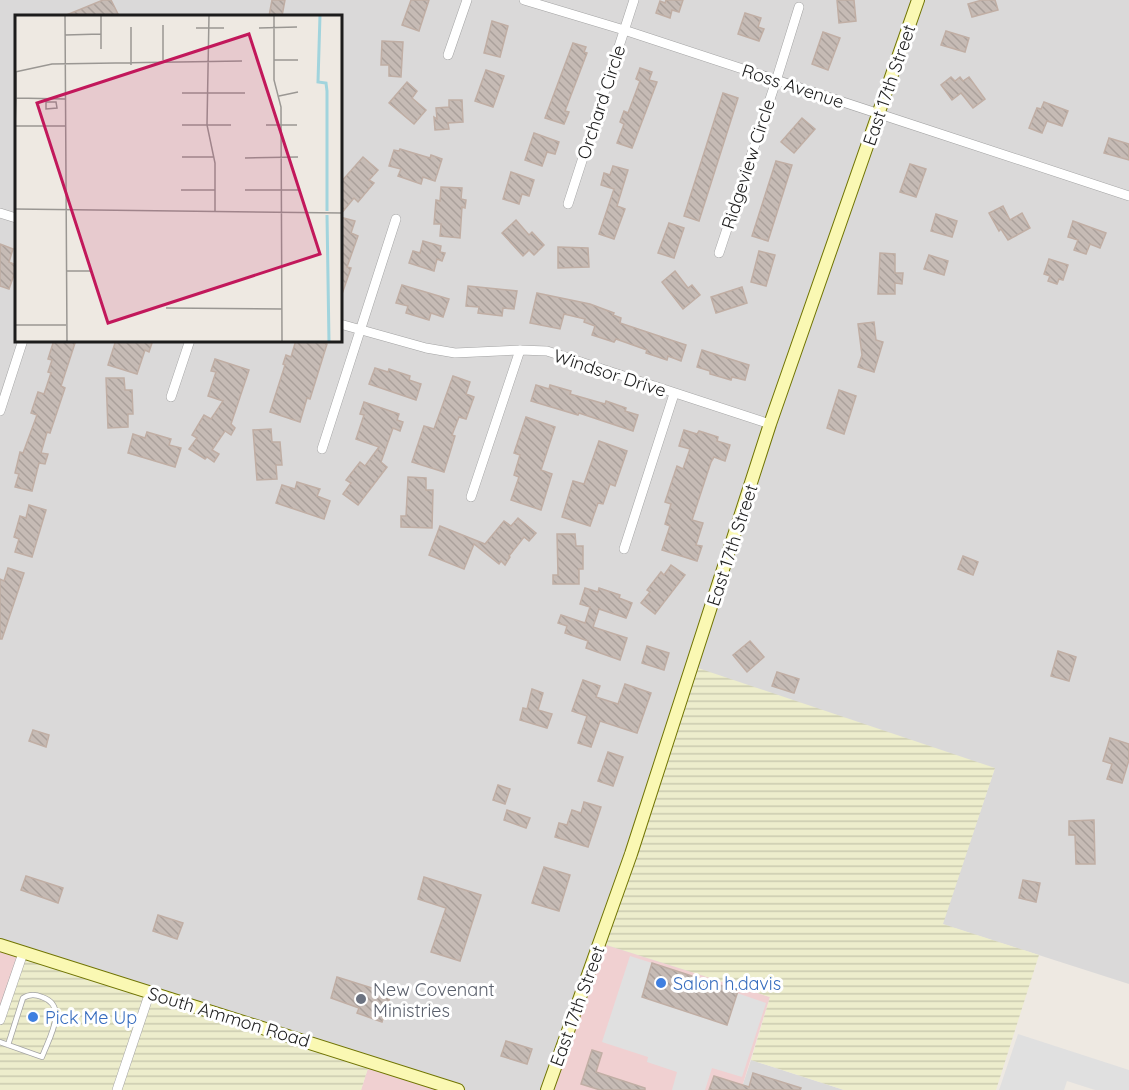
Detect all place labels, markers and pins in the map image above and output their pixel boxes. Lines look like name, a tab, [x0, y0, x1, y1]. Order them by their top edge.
place label: Salon h.davis	[673, 972, 781, 995]
marker: Salon h.davis	[654, 976, 668, 990]
place label: New Covenant Ministries	[373, 978, 495, 1022]
marker: New Covenant Ministries	[354, 992, 368, 1006]
place label: Pick Me Up	[45, 1006, 137, 1029]
marker: Pick Me Up	[26, 1010, 40, 1024]

